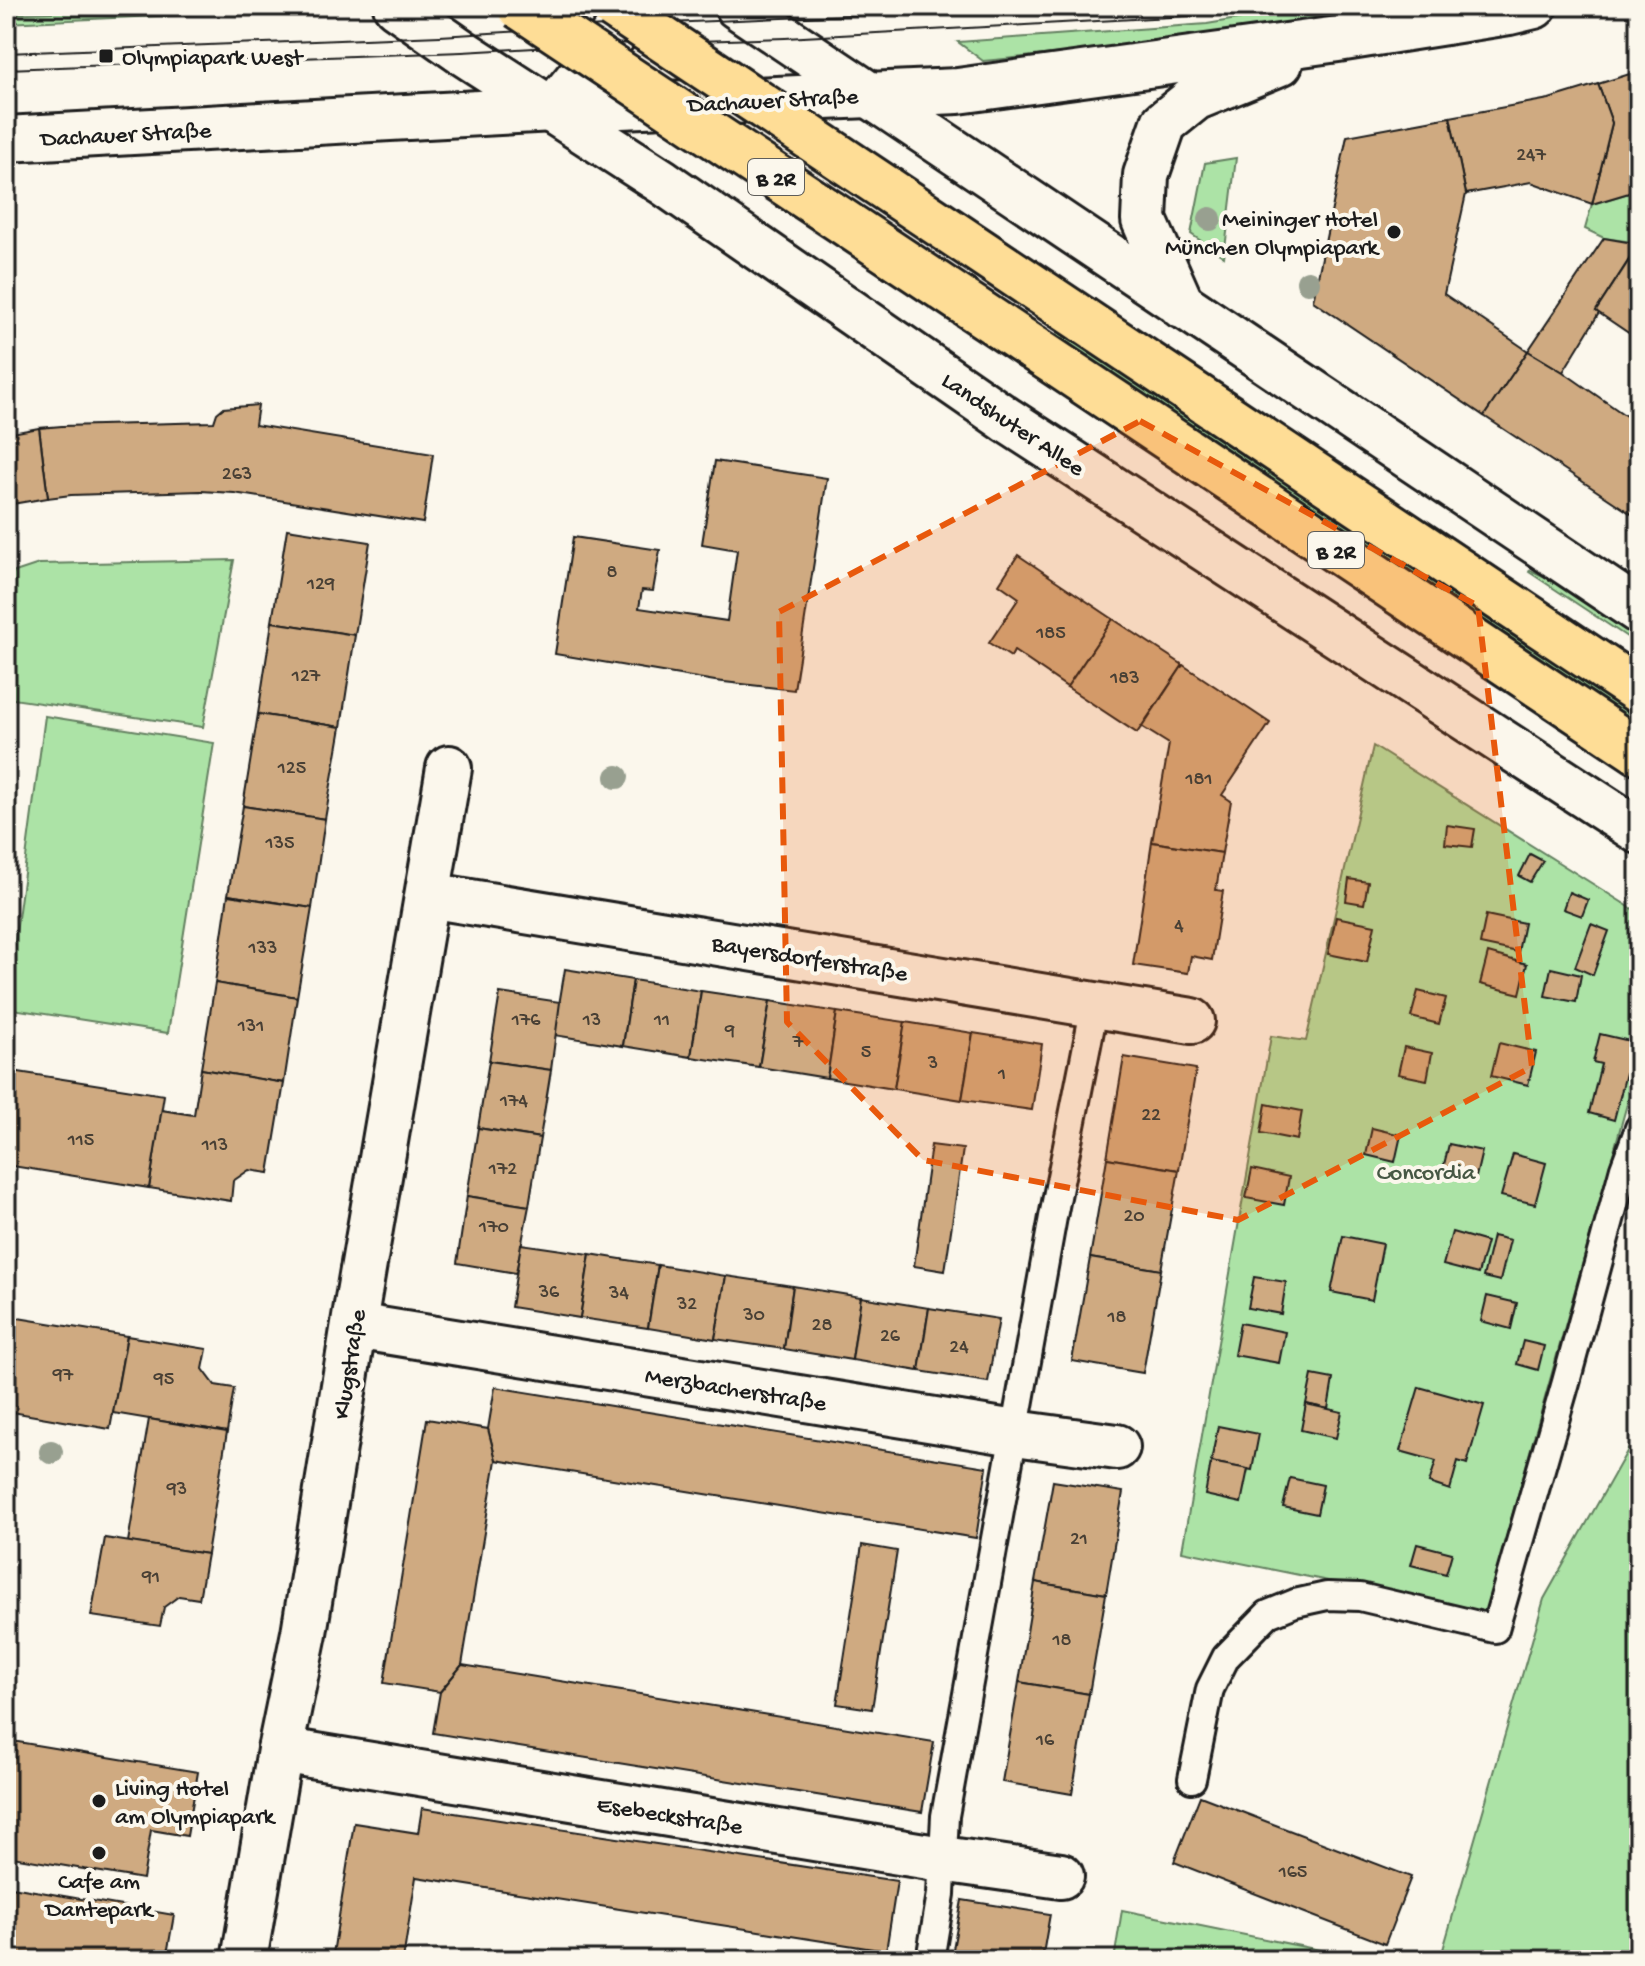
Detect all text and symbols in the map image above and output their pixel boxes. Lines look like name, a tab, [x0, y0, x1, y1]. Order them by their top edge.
place label: Olympiapark West	[122, 45, 305, 74]
marker: Olympiapark West	[97, 47, 115, 65]
street label: Dachauer Straße	[685, 84, 860, 122]
street label: Dachauer Straße	[38, 118, 213, 156]
house number: 247	[1516, 145, 1546, 168]
road number: B 2R	[748, 159, 804, 195]
place label: Meininger Hotel München Olympiapark	[1165, 207, 1380, 264]
marker: Meininger Hotel München Olympiapark	[1385, 223, 1403, 241]
street label: Landshuter Allee	[935, 367, 1090, 485]
house number: 263	[222, 464, 252, 487]
road number: B 2R	[1308, 532, 1364, 568]
house number: 8	[607, 562, 618, 585]
house number: 129	[306, 574, 335, 597]
house number: 185	[1035, 623, 1066, 646]
house number: 127	[291, 666, 321, 689]
house number: 183	[1109, 668, 1140, 691]
house number: 125	[277, 758, 306, 781]
house number: 181	[1184, 769, 1213, 792]
house number: 135	[265, 833, 294, 856]
house number: 4	[1174, 916, 1184, 939]
street label: Bayersdorferstraße	[709, 931, 910, 990]
house number: 133	[248, 938, 277, 961]
house number: 176	[511, 1010, 541, 1033]
house number: 13	[582, 1010, 601, 1033]
house number: 11	[653, 1010, 670, 1033]
house number: 131	[237, 1016, 264, 1039]
house number: 9	[724, 1021, 735, 1044]
house number: 7	[792, 1032, 804, 1055]
house number: 5	[861, 1042, 871, 1065]
house number: 3	[927, 1053, 938, 1076]
house number: 1	[997, 1064, 1006, 1087]
house number: 174	[499, 1091, 529, 1114]
house number: 22	[1141, 1105, 1161, 1128]
house number: 115	[67, 1130, 94, 1153]
house number: 113	[201, 1135, 228, 1158]
house number: 172	[488, 1159, 517, 1182]
park label: Concordia	[1377, 1160, 1476, 1189]
house number: 20	[1123, 1206, 1145, 1229]
house number: 170	[478, 1217, 509, 1240]
house number: 36	[538, 1282, 560, 1305]
house number: 34	[608, 1283, 629, 1306]
house number: 32	[676, 1294, 697, 1317]
house number: 30	[742, 1305, 765, 1328]
street label: Klugstraße	[328, 1307, 375, 1422]
house number: 18	[1106, 1307, 1127, 1330]
house number: 28	[812, 1315, 832, 1338]
house number: 26	[880, 1326, 901, 1349]
house number: 24	[949, 1337, 969, 1360]
street label: Merzbacherstraße	[643, 1363, 829, 1420]
house number: 97	[52, 1365, 74, 1388]
house number: 95	[153, 1369, 174, 1392]
house number: 93	[166, 1479, 187, 1502]
house number: 21	[1070, 1529, 1088, 1552]
house number: 91	[141, 1567, 160, 1590]
house number: 18	[1051, 1630, 1072, 1653]
house number: 16	[1035, 1730, 1055, 1753]
place label: Living Hotel am Olympiapark	[115, 1776, 277, 1833]
marker: Living Hotel am Olympiapark	[90, 1792, 108, 1810]
street label: Esebeckstraße	[594, 1792, 745, 1843]
marker: Cafe am Dantepark	[90, 1844, 108, 1862]
house number: 165	[1278, 1862, 1307, 1885]
place label: Cafe am Dantepark	[44, 1869, 155, 1926]

